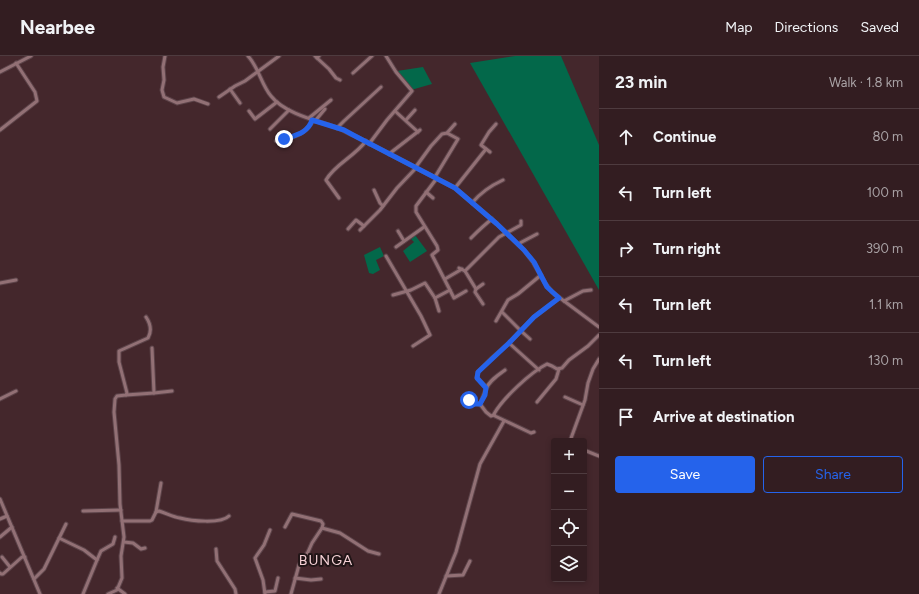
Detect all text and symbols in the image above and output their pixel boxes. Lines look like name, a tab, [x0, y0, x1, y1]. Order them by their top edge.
text: Nearbee	[20, 16, 95, 39]
text: Map	[725, 19, 753, 36]
text: Directions	[775, 19, 838, 36]
text: Saved	[860, 19, 899, 36]
text: 23 min	[615, 72, 667, 92]
text: Walk · 1.8 km	[829, 75, 903, 90]
icon: ahead	[615, 126, 637, 148]
text: Continue	[653, 128, 716, 146]
text: 80 m	[872, 129, 903, 144]
route end	[275, 130, 293, 148]
icon: left	[615, 182, 637, 204]
text: Turn left	[653, 184, 711, 202]
text: 100 m	[867, 185, 903, 200]
icon: right	[615, 238, 637, 260]
text: Turn right	[653, 240, 721, 258]
text: 390 m	[866, 241, 903, 256]
icon: left	[615, 294, 637, 316]
text: Turn left	[653, 296, 711, 314]
text: 1.1 km	[869, 297, 903, 312]
icon: left	[615, 350, 637, 372]
text: Turn left	[653, 352, 711, 370]
text: 130 m	[868, 353, 903, 368]
route start	[460, 391, 478, 409]
icon: arrive	[615, 406, 637, 428]
text: Arrive at destination	[653, 408, 794, 426]
map controls	[551, 438, 587, 582]
button: +	[551, 438, 587, 474]
button: Save	[615, 456, 755, 493]
button: Share	[763, 456, 903, 493]
button: −	[551, 474, 587, 510]
button: locate	[551, 510, 587, 546]
button: layers	[551, 546, 587, 582]
district label: BUNGA	[299, 552, 353, 569]

